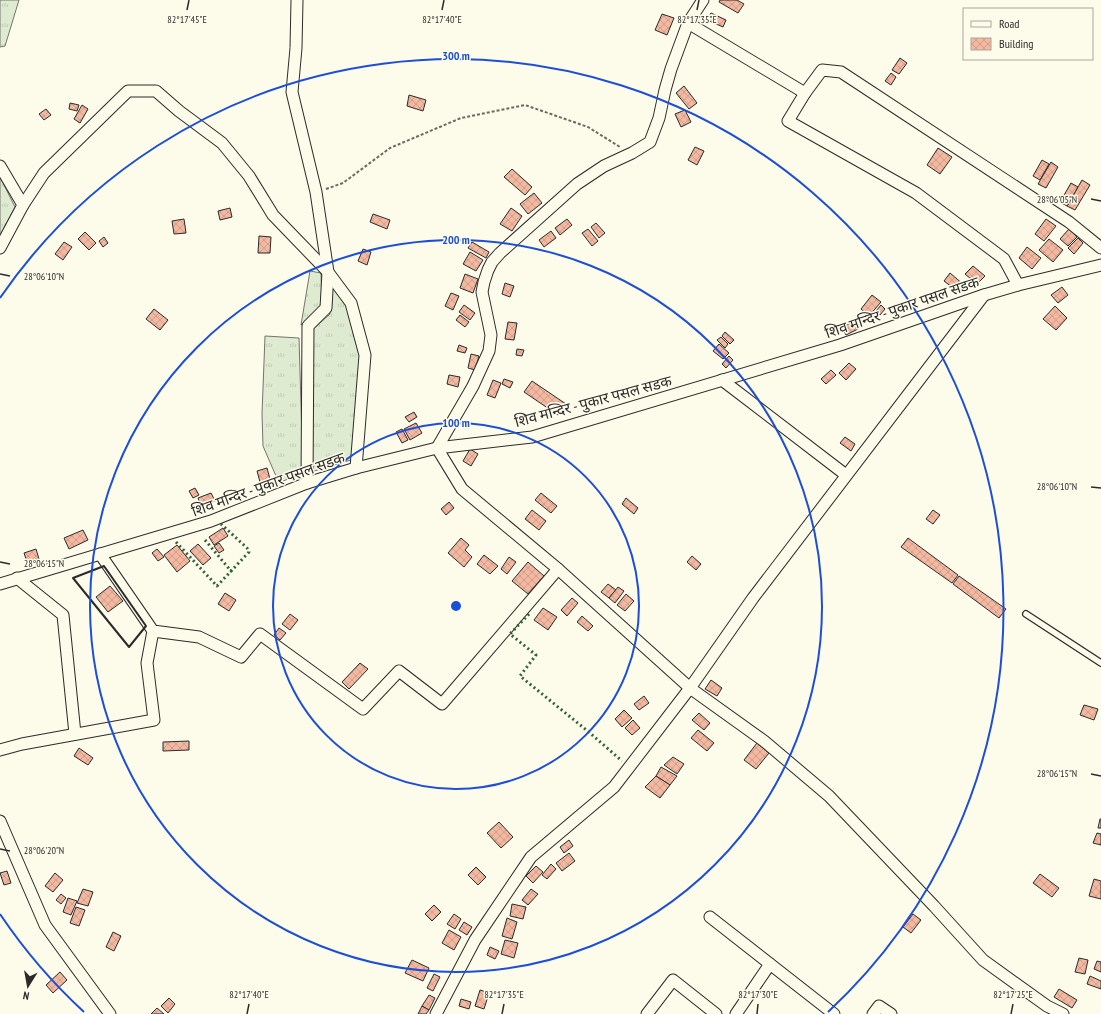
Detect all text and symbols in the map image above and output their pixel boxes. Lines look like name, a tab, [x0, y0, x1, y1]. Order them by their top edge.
legend	[963, 8, 1093, 60]
text: 82°17'45"E	[167, 13, 207, 26]
text: 82°17'40"E	[422, 13, 462, 26]
text: 82°17'35"E	[677, 13, 717, 26]
text: Road	[999, 16, 1019, 31]
text: Building	[999, 36, 1034, 51]
text: 300 m	[442, 48, 470, 63]
text: 28°06'05"N	[1037, 193, 1077, 206]
text: 200 m	[442, 232, 470, 247]
text: 28°06'10"N	[24, 270, 64, 283]
street label: शिव मन्दिर - पुकार पसल सडक	[822, 272, 982, 343]
street label: शिव मन्दिर - पुकार पसल सडक	[512, 371, 674, 432]
text: 100 m	[442, 415, 470, 430]
street label: शिव मन्दिर - पुकार पसल सडक	[189, 447, 348, 522]
text: 28°06'10"N	[1037, 480, 1077, 493]
text: 28°06'15"N	[24, 557, 64, 570]
centre of rings	[449, 599, 463, 613]
text: 28°06'15"N	[1037, 767, 1077, 780]
text: 28°06'20"N	[24, 844, 64, 857]
north arrow	[8, 966, 48, 1006]
text: N	[22, 988, 30, 1003]
text: 82°17'40"E	[229, 988, 269, 1001]
text: 82°17'35"E	[484, 988, 524, 1001]
text: 82°17'30"E	[738, 988, 778, 1001]
text: 82°17'25"E	[993, 988, 1033, 1001]

